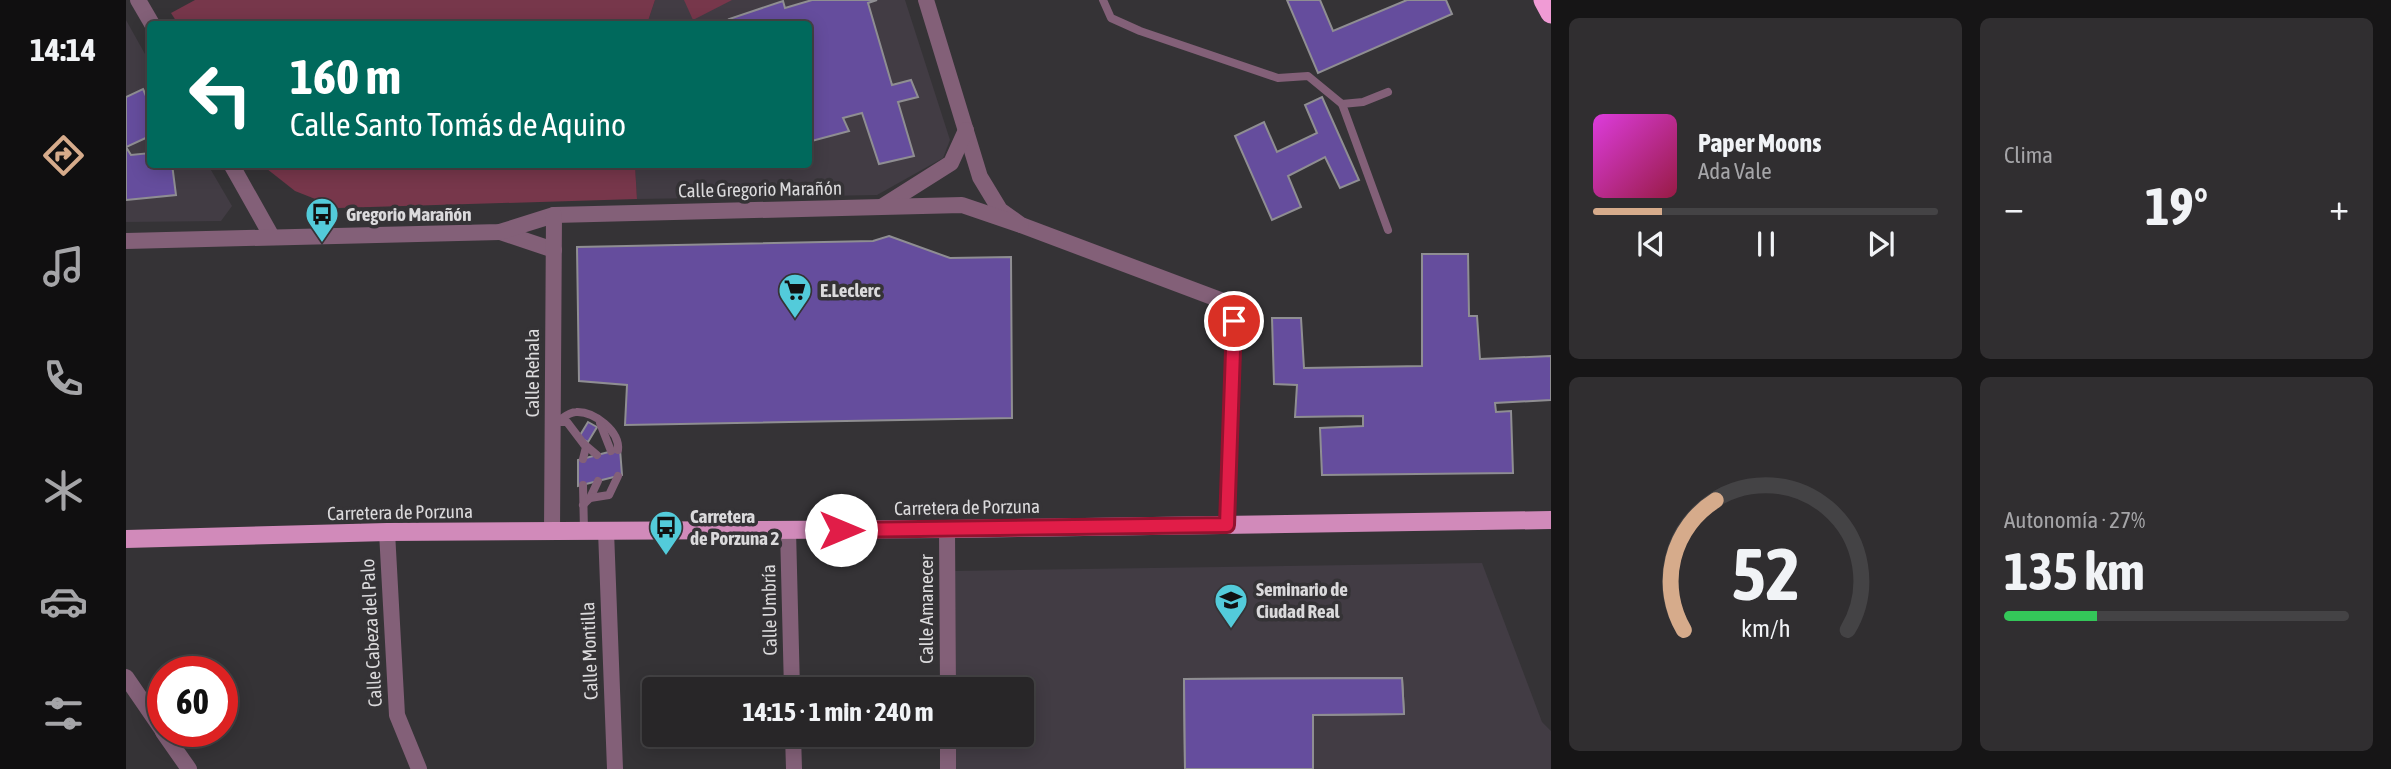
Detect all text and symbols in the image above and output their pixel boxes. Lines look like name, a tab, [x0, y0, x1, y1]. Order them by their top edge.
text: 14:14	[30, 31, 96, 68]
text: 160 m	[290, 48, 401, 104]
icon: left	[175, 49, 266, 140]
text: Calle Santo Tomás de Aquino	[290, 106, 626, 143]
text: Paper Moons	[1698, 128, 1821, 158]
icon: directions	[39, 131, 88, 180]
text: Clima	[2004, 142, 2053, 168]
text: Ada Vale	[1698, 158, 1772, 184]
text: 19°	[2145, 176, 2208, 236]
street label: Calle Gregorio Marañón	[678, 177, 842, 201]
text: −	[2004, 185, 2024, 228]
text: +	[2329, 185, 2349, 228]
bus stop icon: Gregorio Marañón	[303, 195, 341, 244]
place label: Gregorio Marañón	[346, 203, 472, 225]
icon: previous	[1632, 225, 1670, 263]
icon: pause	[1747, 225, 1785, 263]
icon: next	[1862, 225, 1900, 263]
icon: music	[39, 242, 88, 291]
supermarket icon: E.Leclerc	[776, 271, 814, 320]
place label: E.Leclerc	[820, 279, 881, 301]
pin	[1204, 291, 1264, 351]
icon: arrive	[1215, 302, 1253, 340]
street label: Calle Rehala	[521, 329, 543, 417]
icon: phone	[39, 354, 88, 403]
icon: climate	[39, 466, 88, 515]
position arrow	[804, 493, 878, 567]
street label: Carretera de Porzuna	[894, 495, 1040, 519]
street label: Carretera de Porzuna	[327, 500, 473, 524]
place label: Carretera de Porzuna 2	[690, 505, 780, 549]
text: Autonomía · 27%	[2004, 507, 2145, 533]
bus stop icon: Carretera de Porzuna 2	[647, 508, 685, 557]
text: 52	[1731, 532, 1800, 615]
text: 135 km	[2004, 541, 2145, 601]
street label: Calle Amanecer	[915, 554, 937, 664]
street label: Calle Cabeza del Palo	[356, 558, 386, 708]
street label: Calle Umbría	[757, 564, 781, 656]
icon: car	[39, 577, 88, 626]
place label: Seminario de Ciudad Real	[1256, 578, 1348, 622]
school or university icon: Seminario de Ciudad Real	[1212, 581, 1250, 630]
street label: Calle Montilla	[576, 602, 602, 700]
text: km/h	[1741, 614, 1790, 642]
speed limit sign: 60	[147, 656, 238, 747]
icon: filters	[39, 689, 88, 738]
text: 14:15 · 1 min · 240 m	[743, 697, 933, 727]

